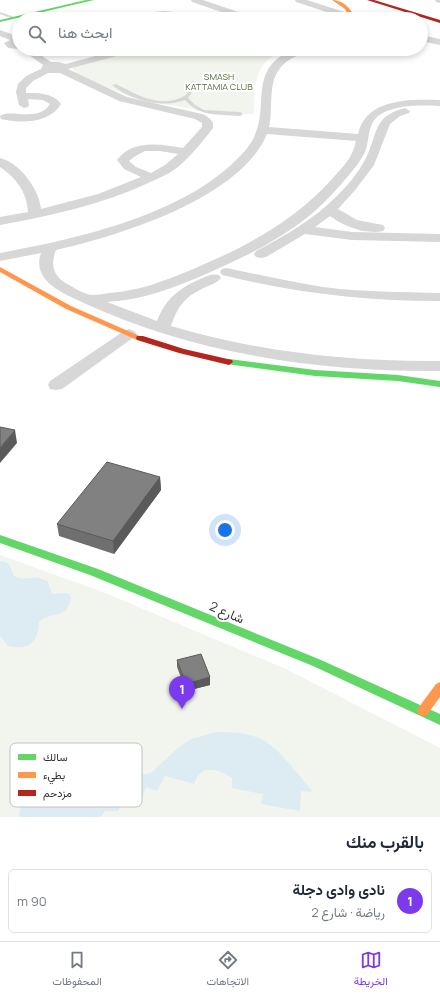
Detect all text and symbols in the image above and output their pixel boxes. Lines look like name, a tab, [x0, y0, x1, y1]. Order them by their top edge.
search box	[12, 12, 428, 56]
text: ابحث هنا	[58, 22, 112, 43]
icon: search	[26, 23, 48, 45]
park label: SMASH KATTAMIA CLUB	[185, 70, 253, 93]
your location	[215, 520, 235, 540]
street label: شارع 2	[206, 597, 247, 628]
pin: 1	[169, 676, 195, 709]
legend	[10, 743, 142, 807]
text: سالك	[43, 749, 68, 764]
text: بطيء	[43, 767, 65, 785]
text: مزدحم	[43, 785, 72, 801]
text: بالقرب منك	[346, 830, 424, 853]
text: نادى وادى دجلة	[293, 879, 385, 900]
text: 90 m	[17, 892, 47, 910]
text: 1	[407, 892, 413, 910]
text: رياضة · شارع 2	[311, 903, 385, 921]
tab: المحفوظات	[52, 949, 102, 991]
tab: الاتجاهات	[206, 949, 249, 991]
tab: الخريطة	[354, 949, 388, 991]

